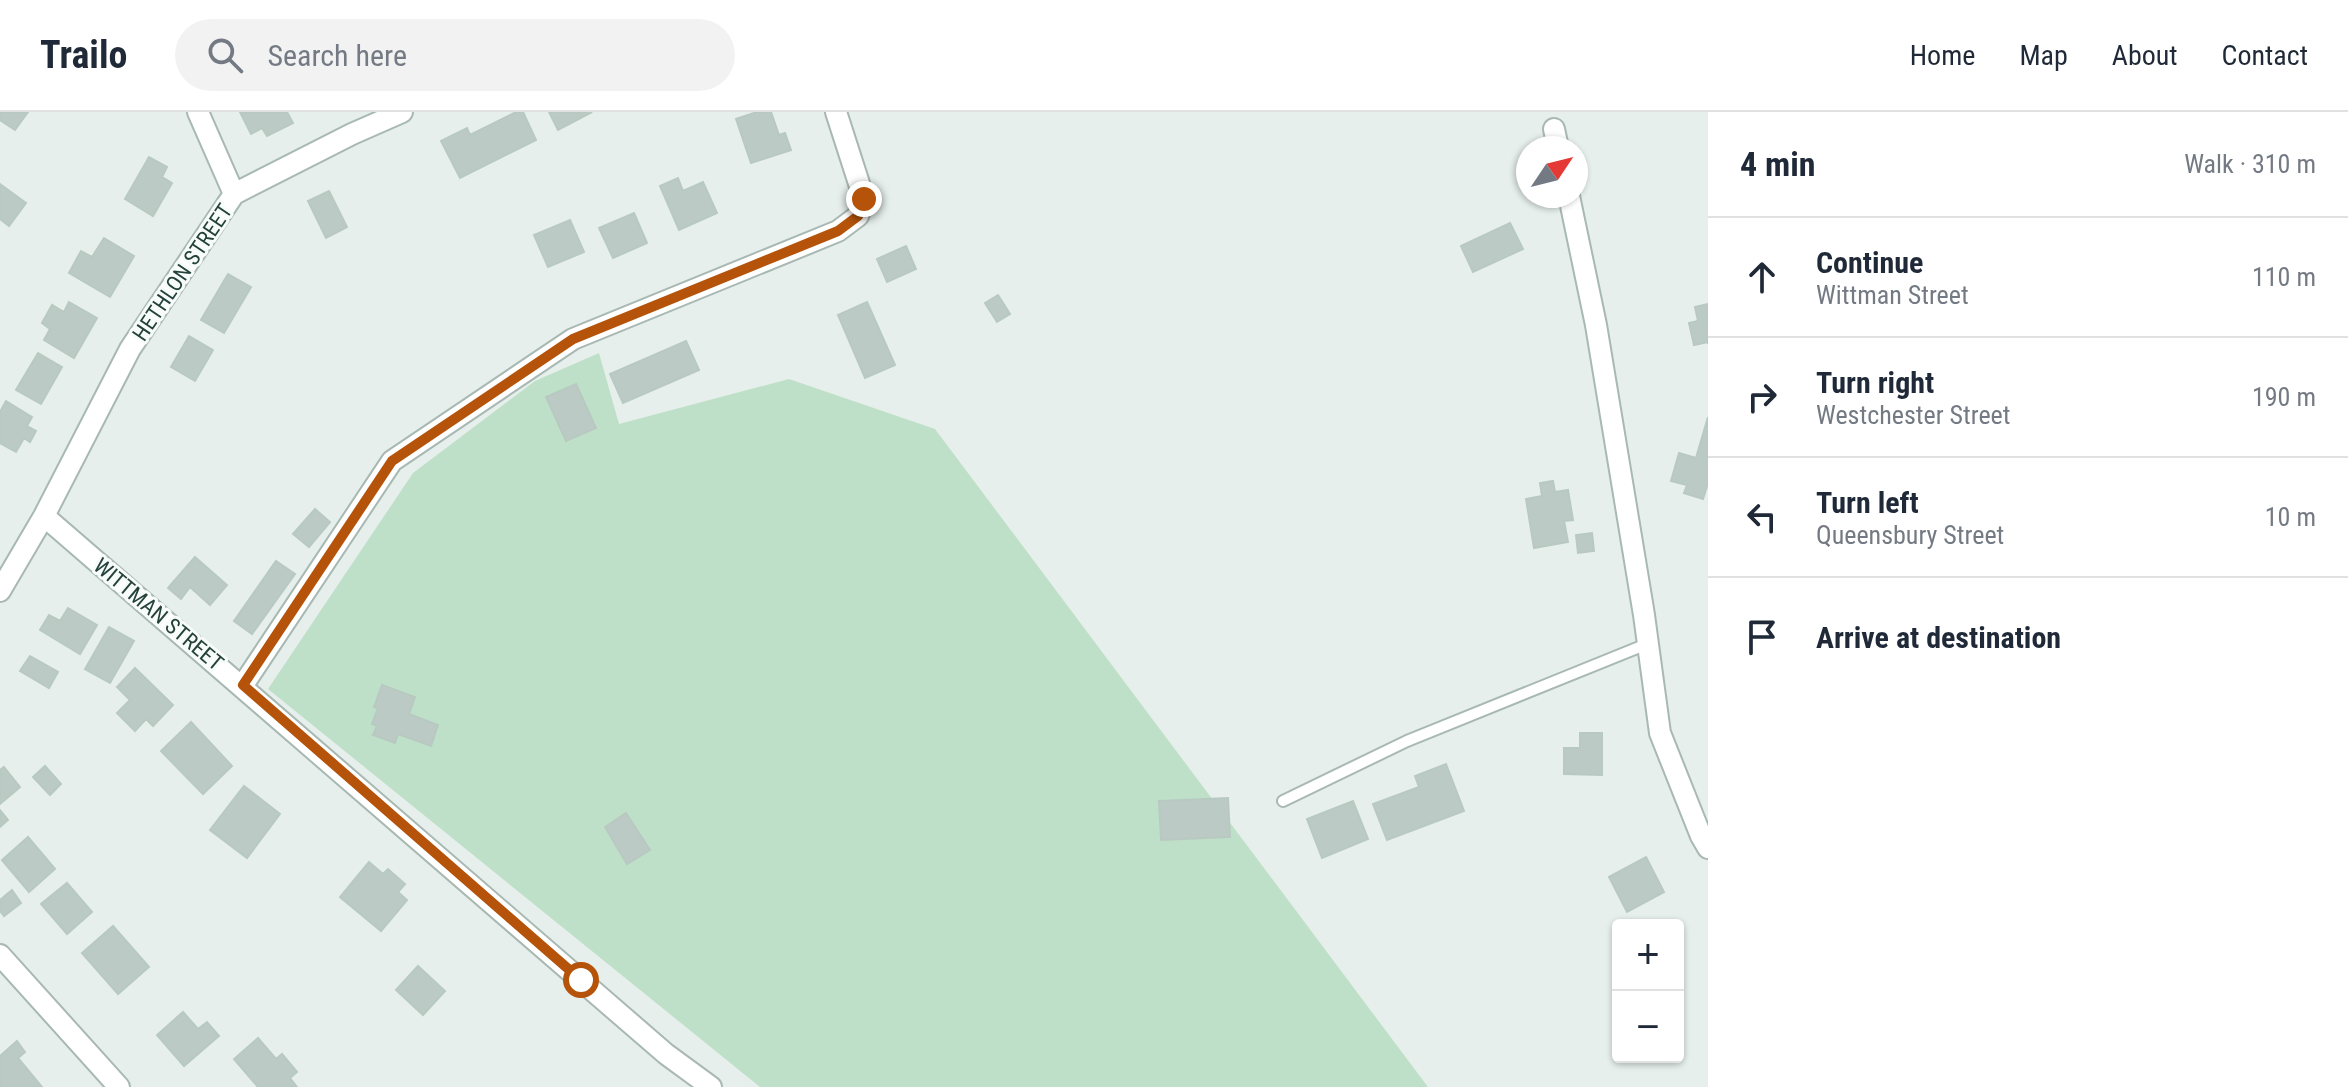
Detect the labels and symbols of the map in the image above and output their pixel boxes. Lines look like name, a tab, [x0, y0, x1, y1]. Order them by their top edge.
north arrow	[1516, 136, 1588, 208]
route end	[846, 181, 882, 217]
street label: HETHLON STREET	[127, 199, 237, 345]
street label: WITTMAN STREET	[89, 553, 228, 676]
route start	[563, 962, 599, 998]

